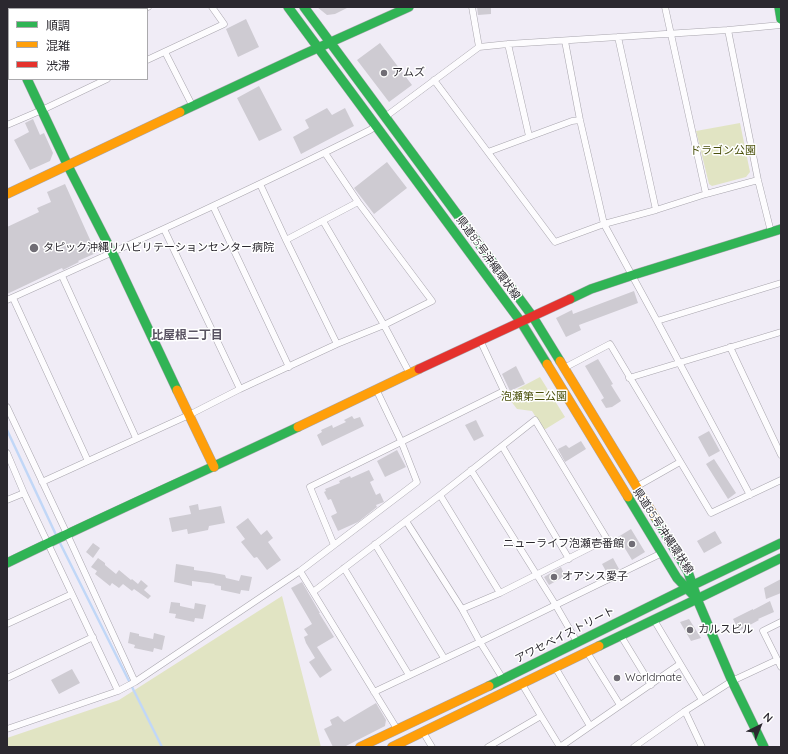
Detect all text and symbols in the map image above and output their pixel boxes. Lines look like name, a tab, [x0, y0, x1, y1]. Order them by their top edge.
legend	[8, 8, 148, 80]
text: 順調	[46, 18, 70, 33]
text: 混雑	[46, 38, 70, 53]
text: 渋滞	[46, 58, 70, 73]
place label: アムズ	[392, 66, 425, 80]
marker: アムズ	[379, 68, 389, 78]
park label: ドラゴン公園	[690, 144, 756, 158]
street label: 県道85号沖縄環状線	[453, 214, 523, 302]
place label: タピック沖縄リハビリテーションセンター病院	[43, 241, 274, 255]
marker: タピック沖縄リハビリテーションセンター病院	[28, 242, 40, 254]
district label: 比屋根二丁目	[151, 328, 223, 342]
park label: 泡瀬第二公園	[501, 390, 567, 404]
street label: 県道85号沖縄環状線	[630, 485, 696, 577]
place label: ニューライフ泡瀬壱番館	[503, 537, 624, 551]
marker: ニューライフ泡瀬壱番館	[627, 539, 637, 549]
place label: オアシス愛子	[562, 570, 628, 584]
marker: オアシス愛子	[549, 572, 559, 582]
street label: アワセベイストリート	[513, 604, 617, 666]
place label: カルスビル	[698, 623, 753, 637]
marker: カルスビル	[685, 625, 695, 635]
place label: Worldmate	[625, 671, 682, 685]
marker: Worldmate	[612, 673, 622, 683]
north arrow	[740, 706, 780, 746]
text: N	[760, 709, 776, 725]

